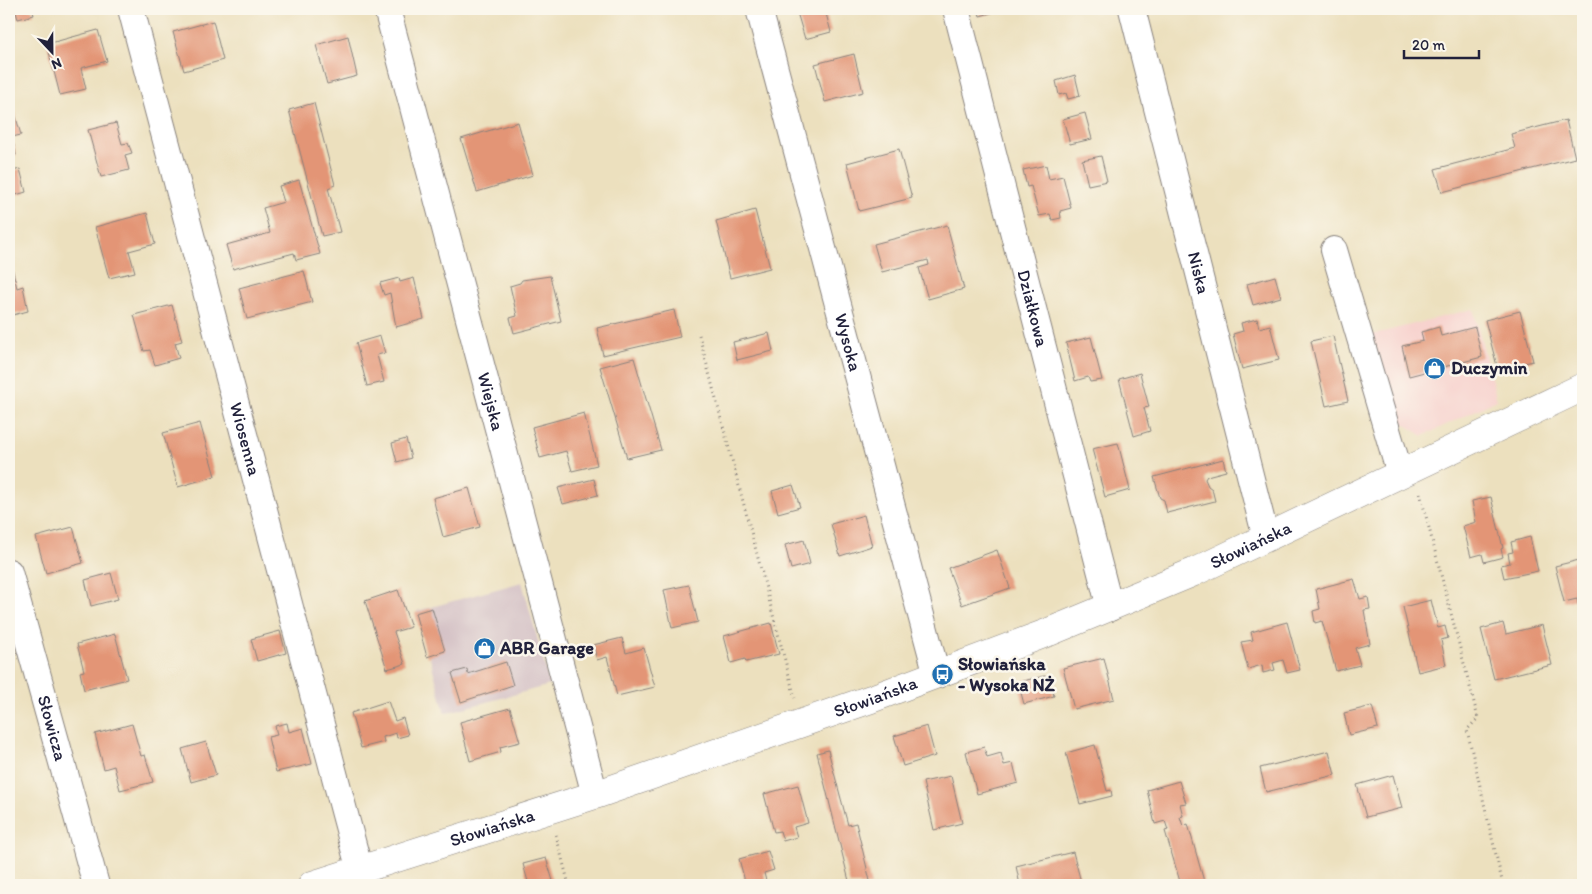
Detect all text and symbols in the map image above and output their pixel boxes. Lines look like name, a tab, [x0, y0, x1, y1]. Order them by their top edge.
north arrow	[28, 28, 78, 78]
scale bar	[1404, 28, 1480, 60]
text: 20 m	[1412, 36, 1446, 54]
text: N	[49, 54, 64, 73]
street label: Niska	[1183, 249, 1215, 296]
street label: Działkowa	[1012, 267, 1054, 350]
street label: Wysoka	[830, 311, 866, 374]
shop icon: Duczymin	[1423, 356, 1447, 380]
place label: Duczymin	[1451, 357, 1528, 379]
street label: Wiejska	[473, 370, 509, 434]
street label: Wiosenna	[225, 400, 266, 479]
street label: Słowiańska	[1206, 516, 1295, 574]
shop icon: ABR Garage	[472, 636, 496, 660]
place label: ABR Garage	[499, 637, 594, 659]
place label: Słowiańska - Wysoka NŻ	[958, 653, 1056, 696]
bus stop icon: Słowiańska - Wysoka NŻ	[930, 662, 954, 686]
street label: Słowiańska	[831, 671, 921, 722]
street label: Słowicza	[33, 693, 72, 764]
street label: Słowiańska	[447, 804, 538, 851]

